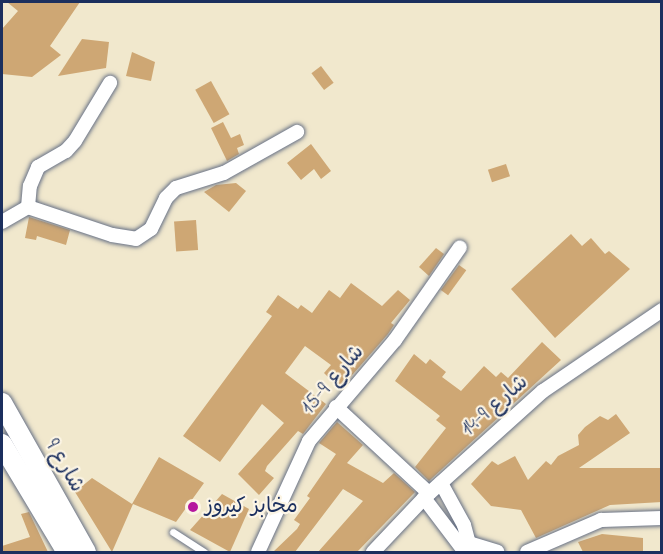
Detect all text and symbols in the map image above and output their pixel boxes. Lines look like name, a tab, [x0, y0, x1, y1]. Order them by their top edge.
street label: شارع 9-15	[296, 340, 370, 420]
street label: شارع 9-14	[456, 370, 534, 442]
street label: شارع 9	[39, 435, 89, 497]
place label: مخابز كيروز	[205, 494, 298, 520]
marker: مخابز كيروز	[186, 500, 200, 514]

